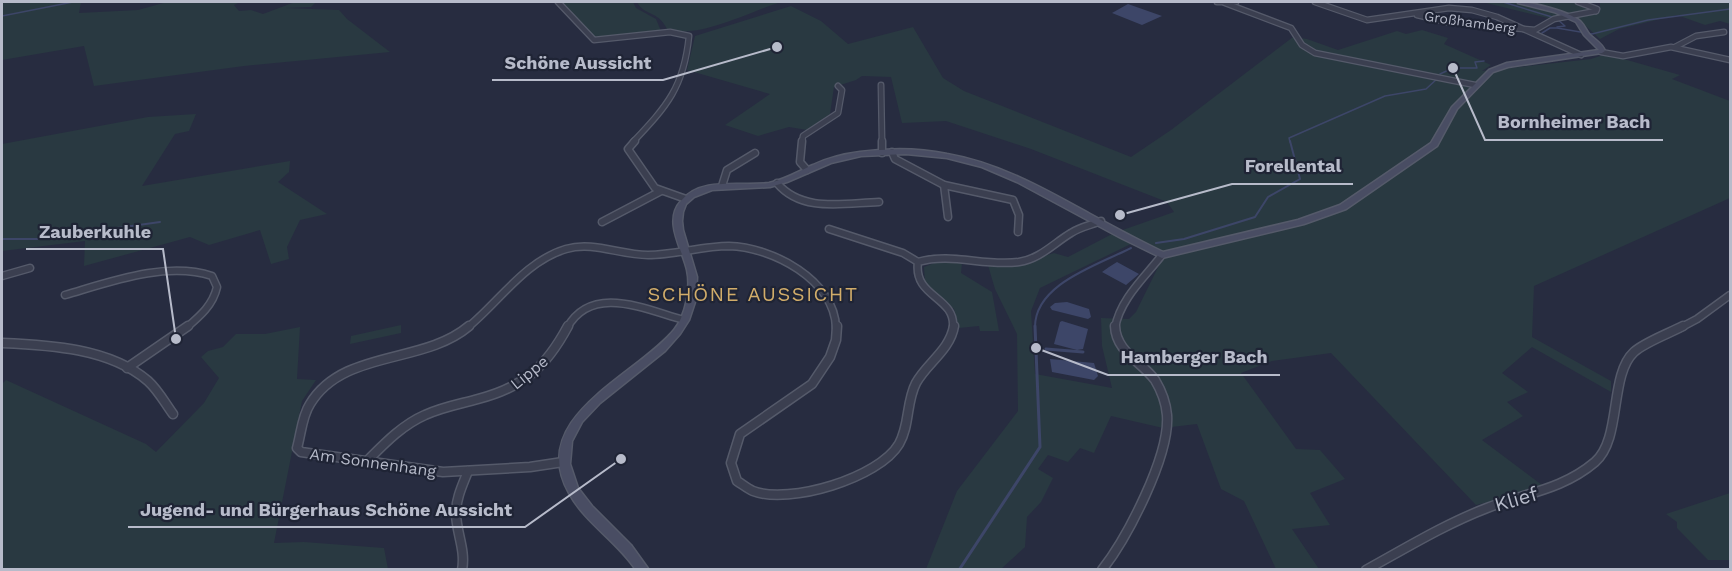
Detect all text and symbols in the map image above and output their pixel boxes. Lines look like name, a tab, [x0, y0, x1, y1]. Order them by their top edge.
street label: Großhamberg	[1423, 8, 1517, 36]
callout: Schöne Aussicht	[492, 44, 663, 80]
text: Schöne Aussicht	[505, 52, 652, 73]
callout: Bornheimer Bach	[1485, 104, 1663, 140]
text: Bornheimer Bach	[1498, 111, 1650, 132]
callout: Forellental	[1232, 148, 1353, 184]
text: Forellental	[1245, 155, 1341, 176]
callout: Zauberkuhle	[26, 213, 163, 249]
text: Zauberkuhle	[39, 221, 151, 242]
district label: SCHÖNE AUSSICHT	[647, 282, 859, 306]
callout: Hamberger Bach	[1108, 339, 1280, 375]
text: Hamberger Bach	[1120, 346, 1268, 367]
street label: Lippe	[507, 351, 552, 393]
street label: Am Sonnenhang	[309, 444, 438, 481]
street label: Klief	[1492, 481, 1541, 517]
callout: Jugend- und Bürgerhaus Schöne Aussicht	[128, 491, 525, 527]
text: Jugend- und Bürgerhaus Schöne Aussicht	[140, 499, 512, 520]

